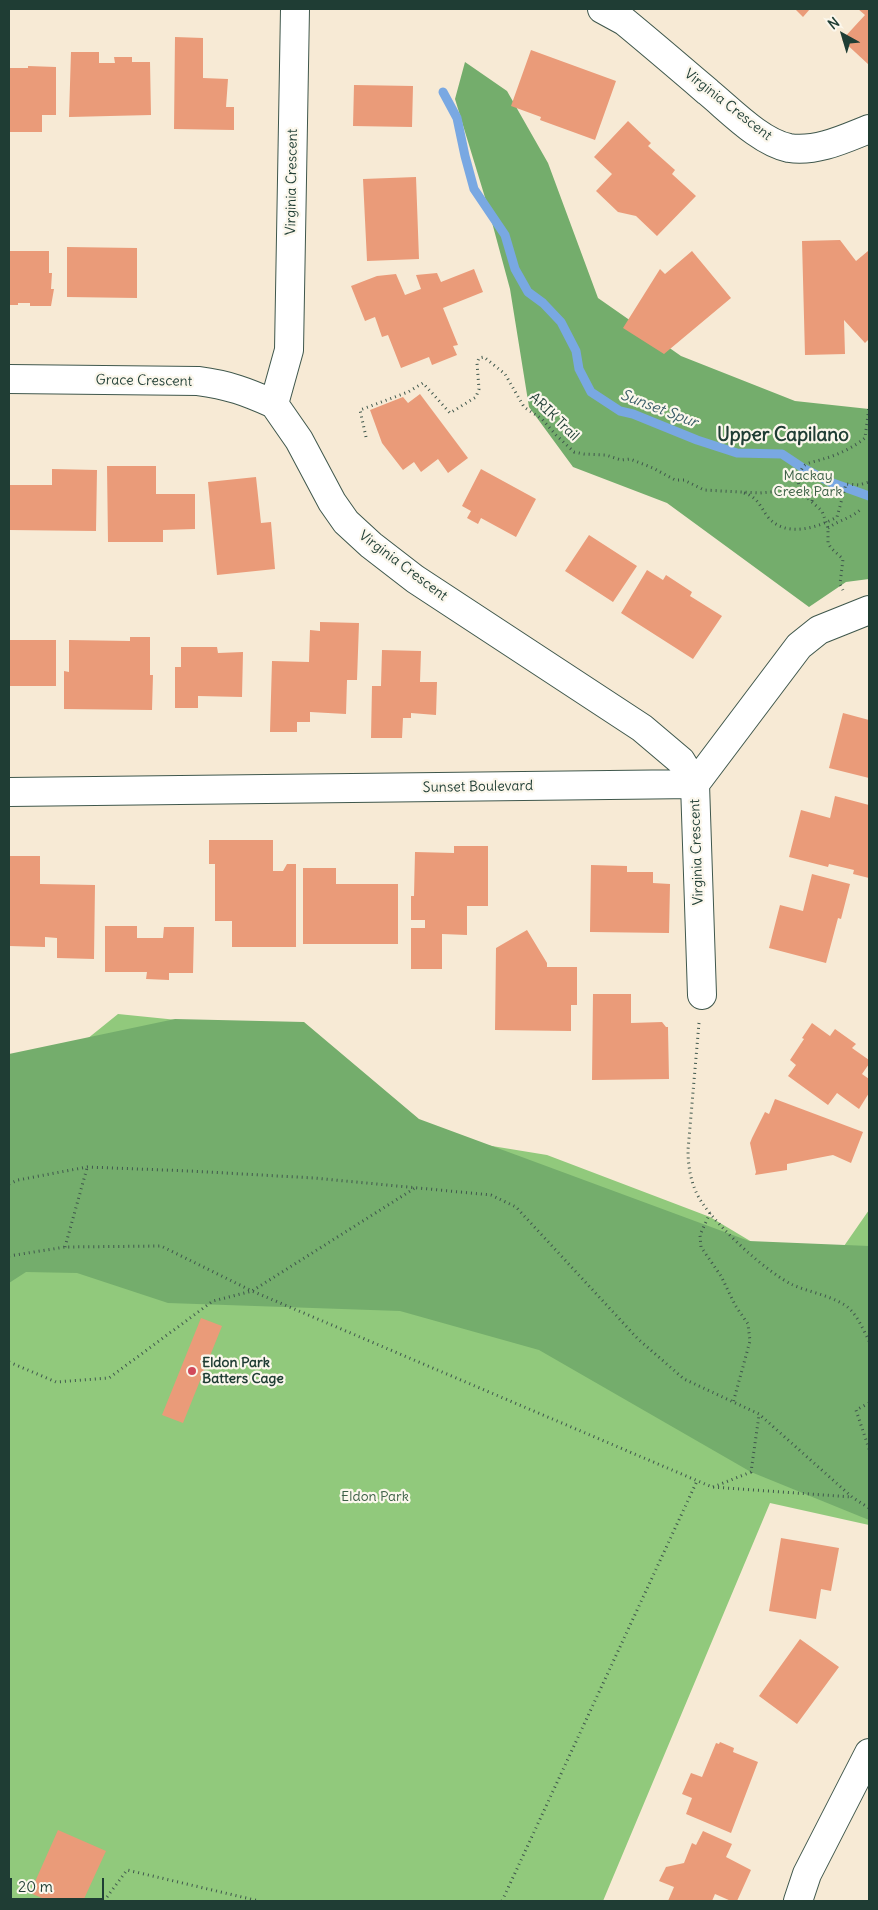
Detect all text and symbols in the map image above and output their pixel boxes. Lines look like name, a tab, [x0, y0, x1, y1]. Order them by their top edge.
north arrow	[818, 10, 868, 60]
text: N	[824, 13, 843, 33]
street label: Virginia Crescent	[681, 66, 775, 144]
street label: Virginia Crescent	[283, 129, 301, 235]
street label: Grace Crescent	[95, 372, 193, 390]
water label: Sunset Spur	[618, 386, 700, 432]
street label: ARIK Trail	[526, 389, 582, 445]
district label: Upper Capilano	[717, 425, 849, 447]
park label: Mackay Creek Park	[774, 468, 842, 501]
street label: Virginia Crescent	[355, 527, 451, 605]
street label: Sunset Boulevard	[423, 778, 533, 796]
street label: Virginia Crescent	[687, 799, 707, 905]
place label: Eldon Park Batters Cage	[202, 1355, 284, 1388]
marker: Eldon Park Batters Cage	[186, 1365, 198, 1377]
park label: Eldon Park	[341, 1489, 409, 1505]
scale bar	[12, 1868, 106, 1900]
text: 20 m	[18, 1877, 53, 1896]

